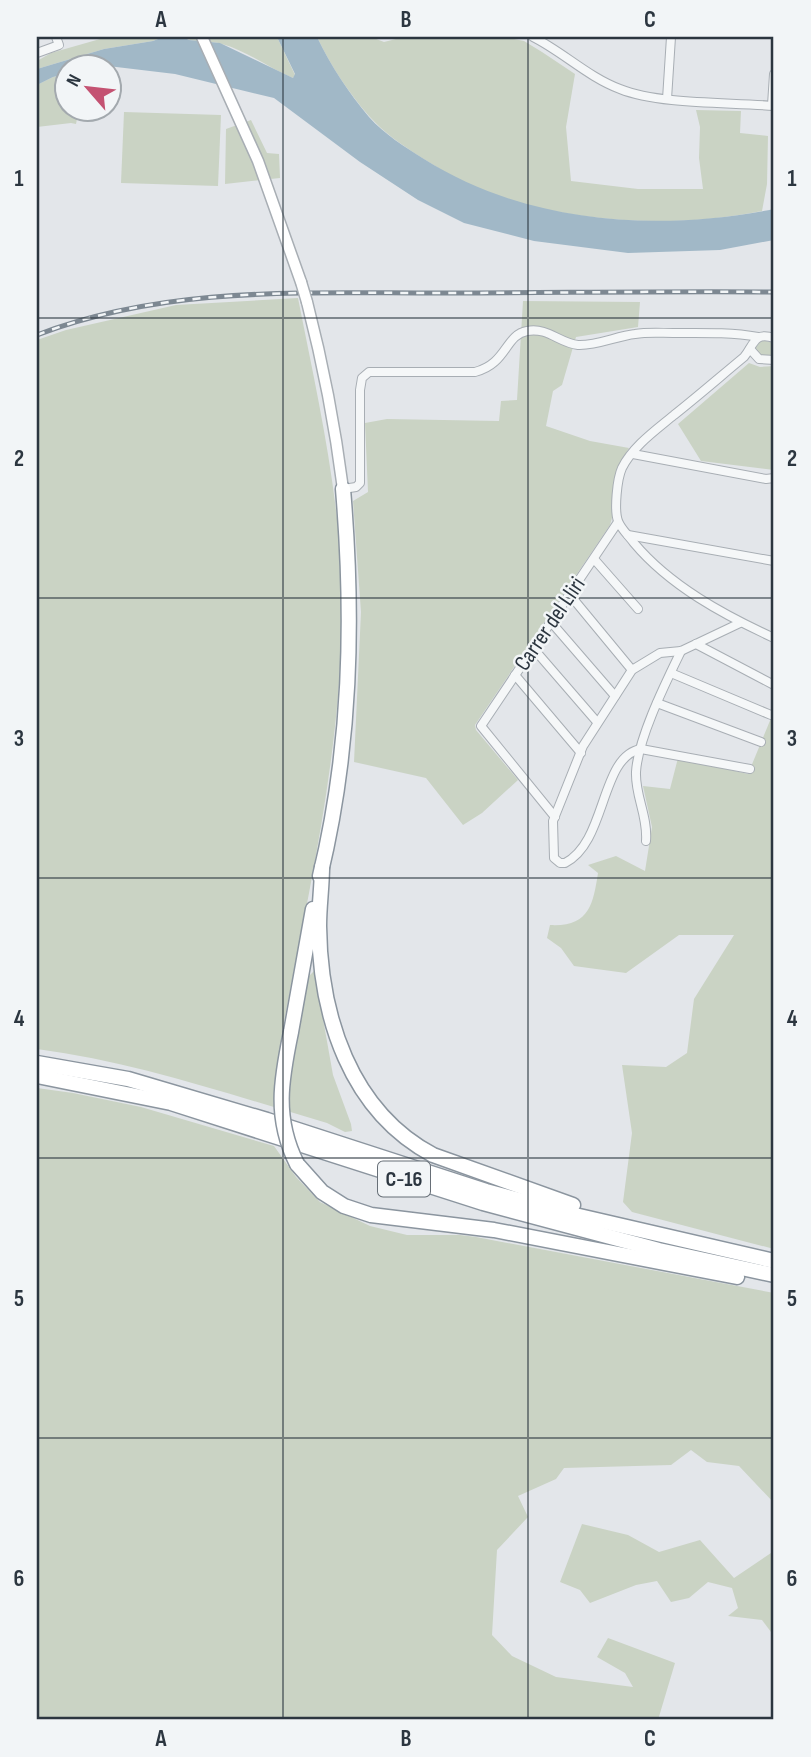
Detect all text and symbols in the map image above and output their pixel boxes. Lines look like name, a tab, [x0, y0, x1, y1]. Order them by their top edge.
text: A	[155, 6, 168, 34]
text: B	[401, 6, 412, 34]
text: C	[644, 6, 656, 34]
north arrow	[52, 52, 122, 122]
text: N	[62, 71, 87, 91]
text: 1	[14, 165, 24, 193]
text: 1	[787, 165, 797, 193]
text: 2	[14, 445, 24, 473]
text: 2	[787, 445, 797, 473]
street label: Carrer del Lliri	[508, 572, 592, 676]
text: 3	[14, 725, 24, 753]
text: 3	[787, 725, 797, 753]
text: 4	[14, 1005, 25, 1033]
text: 4	[787, 1005, 798, 1033]
road number: C-16	[378, 1162, 430, 1196]
text: 5	[14, 1285, 24, 1313]
text: 5	[787, 1285, 797, 1313]
text: 6	[14, 1565, 24, 1593]
text: 6	[787, 1565, 797, 1593]
text: A	[155, 1725, 168, 1753]
text: B	[401, 1725, 412, 1753]
text: C	[644, 1725, 656, 1753]

